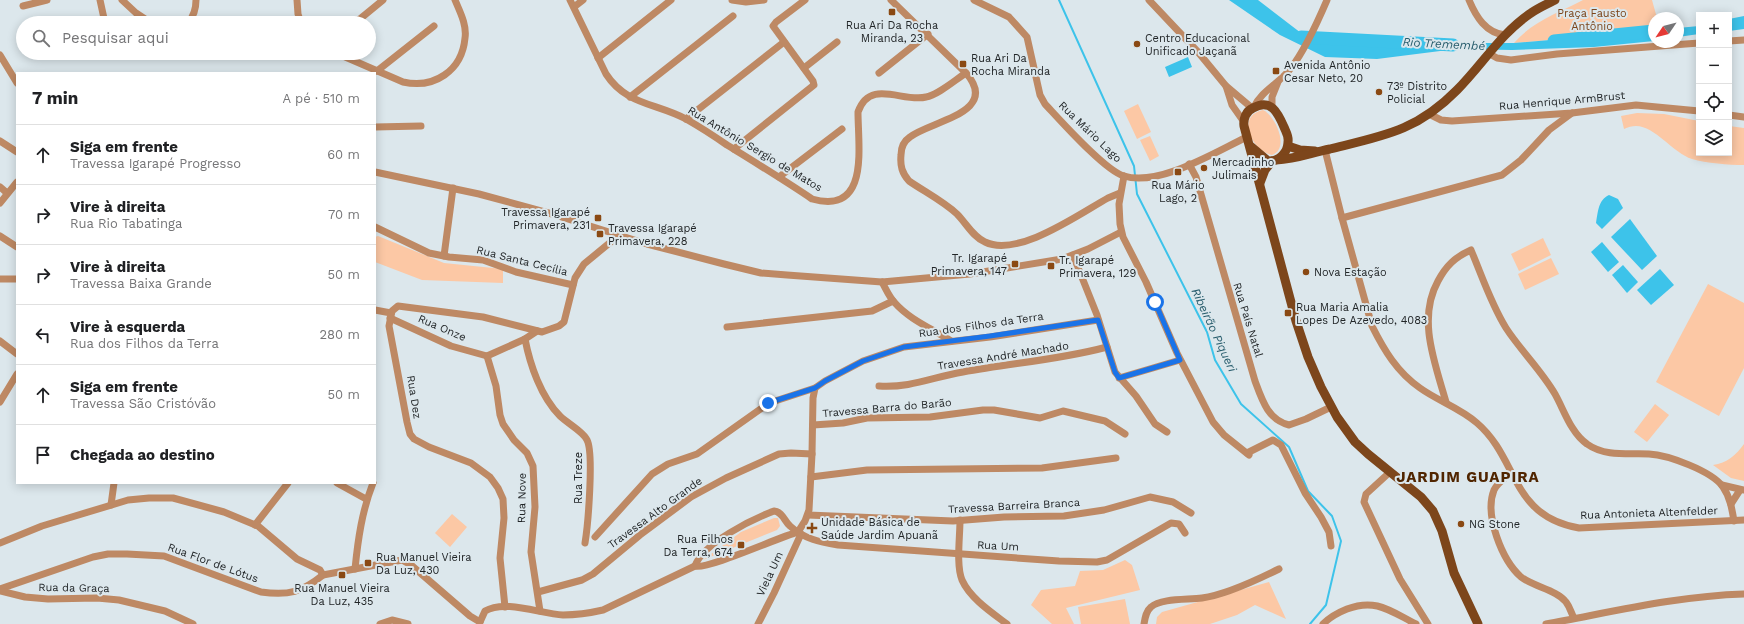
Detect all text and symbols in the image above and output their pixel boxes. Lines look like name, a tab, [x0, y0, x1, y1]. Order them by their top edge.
marker: Rua Ari Da Rocha Miranda, 23	[887, 7, 897, 17]
park label: Praça Fausto Antônio	[1557, 7, 1627, 33]
north arrow	[1648, 12, 1684, 48]
map controls	[1696, 12, 1732, 156]
button: +	[1696, 12, 1732, 48]
search box	[16, 16, 376, 60]
place label: Rua Ari Da Rocha Miranda, 23	[846, 19, 938, 45]
icon: search	[30, 27, 52, 49]
text: Pesquisar aqui	[62, 29, 169, 47]
place label: Centro Educacional Unificado Jaçanã	[1145, 32, 1250, 58]
water label: Rio Tremembé	[1402, 35, 1486, 53]
marker: Centro Educacional Unificado Jaçanã	[1132, 39, 1142, 49]
button: −	[1696, 48, 1732, 84]
place label: Rua Ari Da Rocha Miranda	[971, 52, 1050, 78]
marker: Rua Ari Da Rocha Miranda	[958, 59, 968, 69]
place label: Avenida Antônio Cesar Neto, 20	[1284, 59, 1370, 85]
marker: Avenida Antônio Cesar Neto, 20	[1271, 66, 1281, 76]
place label: 73º Distrito Policial	[1387, 80, 1447, 106]
button: locate	[1696, 84, 1732, 120]
marker: 73º Distrito Policial	[1374, 87, 1384, 97]
text: 7 min	[32, 88, 78, 108]
street label: Rua Henrique ArmBrust	[1498, 89, 1626, 113]
text: A pé · 510 m	[283, 91, 360, 106]
street label: Rua Mário Lago	[1056, 99, 1124, 165]
street label: Rua Antônio Sergio de Matos	[685, 104, 825, 194]
button: layers	[1696, 120, 1732, 156]
text: Siga em frente	[70, 138, 178, 156]
icon: ahead	[32, 144, 54, 166]
text: 60 m	[327, 147, 360, 162]
text: Travessa Igarapé Progresso	[70, 156, 241, 171]
place label: Mercadinho Julimais	[1212, 156, 1274, 182]
marker: Mercadinho Julimais	[1199, 163, 1209, 173]
marker: Rua Mário Lago, 2	[1173, 167, 1183, 177]
place label: Rua Mário Lago, 2	[1151, 179, 1205, 205]
text: Vire à direita	[70, 198, 165, 216]
icon: right	[32, 204, 54, 226]
place label: Travessa Igarapé Primavera, 231	[501, 206, 590, 232]
text: 70 m	[328, 207, 360, 222]
marker: Travessa Igarapé Primavera, 231	[593, 213, 603, 223]
text: Rua Rio Tabatinga	[70, 216, 182, 231]
place label: Travessa Igarapé Primavera, 228	[608, 222, 697, 248]
marker: Travessa Igarapé Primavera, 228	[595, 229, 605, 239]
street label: Rua Santa Cecília	[475, 243, 569, 279]
place label: Tr. Igarapé Primavera, 147	[931, 252, 1007, 278]
place label: Tr. Igarapé Primavera, 129	[1059, 254, 1136, 280]
text: Vire à direita	[70, 258, 165, 276]
marker: Tr. Igarapé Primavera, 147	[1010, 259, 1020, 269]
marker: Tr. Igarapé Primavera, 129	[1046, 261, 1056, 271]
icon: right	[32, 264, 54, 286]
place label: Nova Estação	[1314, 266, 1387, 279]
text: 50 m	[328, 267, 360, 282]
marker: Nova Estação	[1301, 267, 1311, 277]
text: Travessa Baixa Grande	[70, 276, 212, 291]
street label: Rua País Natal	[1230, 281, 1266, 359]
water label: Ribeirão Piqueri	[1188, 286, 1240, 375]
route start	[1146, 293, 1164, 311]
place label: Rua Maria Amalia Lopes De Azevedo, 4083	[1296, 301, 1427, 327]
marker: Rua Maria Amalia Lopes De Azevedo, 4083	[1283, 308, 1293, 318]
street label: Rua dos Filhos da Terra	[918, 310, 1044, 340]
street label: Rua Onze	[416, 312, 468, 344]
text: Vire à esquerda	[70, 318, 185, 336]
icon: left	[32, 324, 54, 346]
text: 280 m	[320, 327, 360, 342]
text: Rua dos Filhos da Terra	[70, 336, 219, 351]
street label: Travessa André Machado	[936, 339, 1070, 373]
street label: Rua Dez	[404, 374, 424, 420]
text: Siga em frente	[70, 378, 178, 396]
icon: ahead	[32, 384, 54, 406]
text: 50 m	[328, 387, 360, 402]
route end	[759, 394, 777, 412]
text: Travessa São Cristóvão	[70, 396, 216, 411]
street label: Travessa Barra do Barão	[822, 396, 952, 420]
icon: arrive	[32, 444, 54, 466]
text: Chegada ao destino	[70, 446, 215, 464]
street label: Rua Treze	[572, 452, 585, 504]
district label: JARDIM GUAPIRA	[1396, 468, 1540, 486]
street label: Rua Nove	[515, 473, 529, 523]
street label: Travessa Alto Grande	[605, 474, 705, 552]
street label: Travessa Barreira Branca	[948, 496, 1080, 516]
street label: Rua Antonieta Altenfelder	[1580, 504, 1719, 522]
place label: Unidade Básica de Saúde Jardim Apuanã	[821, 516, 938, 542]
place label: NG Stone	[1469, 518, 1520, 531]
marker: NG Stone	[1456, 519, 1466, 529]
marker: Unidade Básica de Saúde Jardim Apuanã	[806, 522, 818, 534]
place label: Rua Filhos Da Terra, 674	[663, 533, 733, 559]
street label: Rua Um	[977, 538, 1019, 554]
marker: Rua Filhos Da Terra, 674	[736, 540, 746, 550]
street label: Rua Flor de Lótus	[166, 541, 260, 586]
street label: Viela Um	[754, 550, 786, 598]
place label: Rua Manuel Vieira Da Luz, 430	[376, 551, 471, 577]
marker: Rua Manuel Vieira Da Luz, 430	[363, 558, 373, 568]
marker: Rua Manuel Vieira Da Luz, 435	[337, 570, 347, 580]
street label: Rua da Graça	[38, 581, 110, 595]
place label: Rua Manuel Vieira Da Luz, 435	[294, 582, 390, 608]

